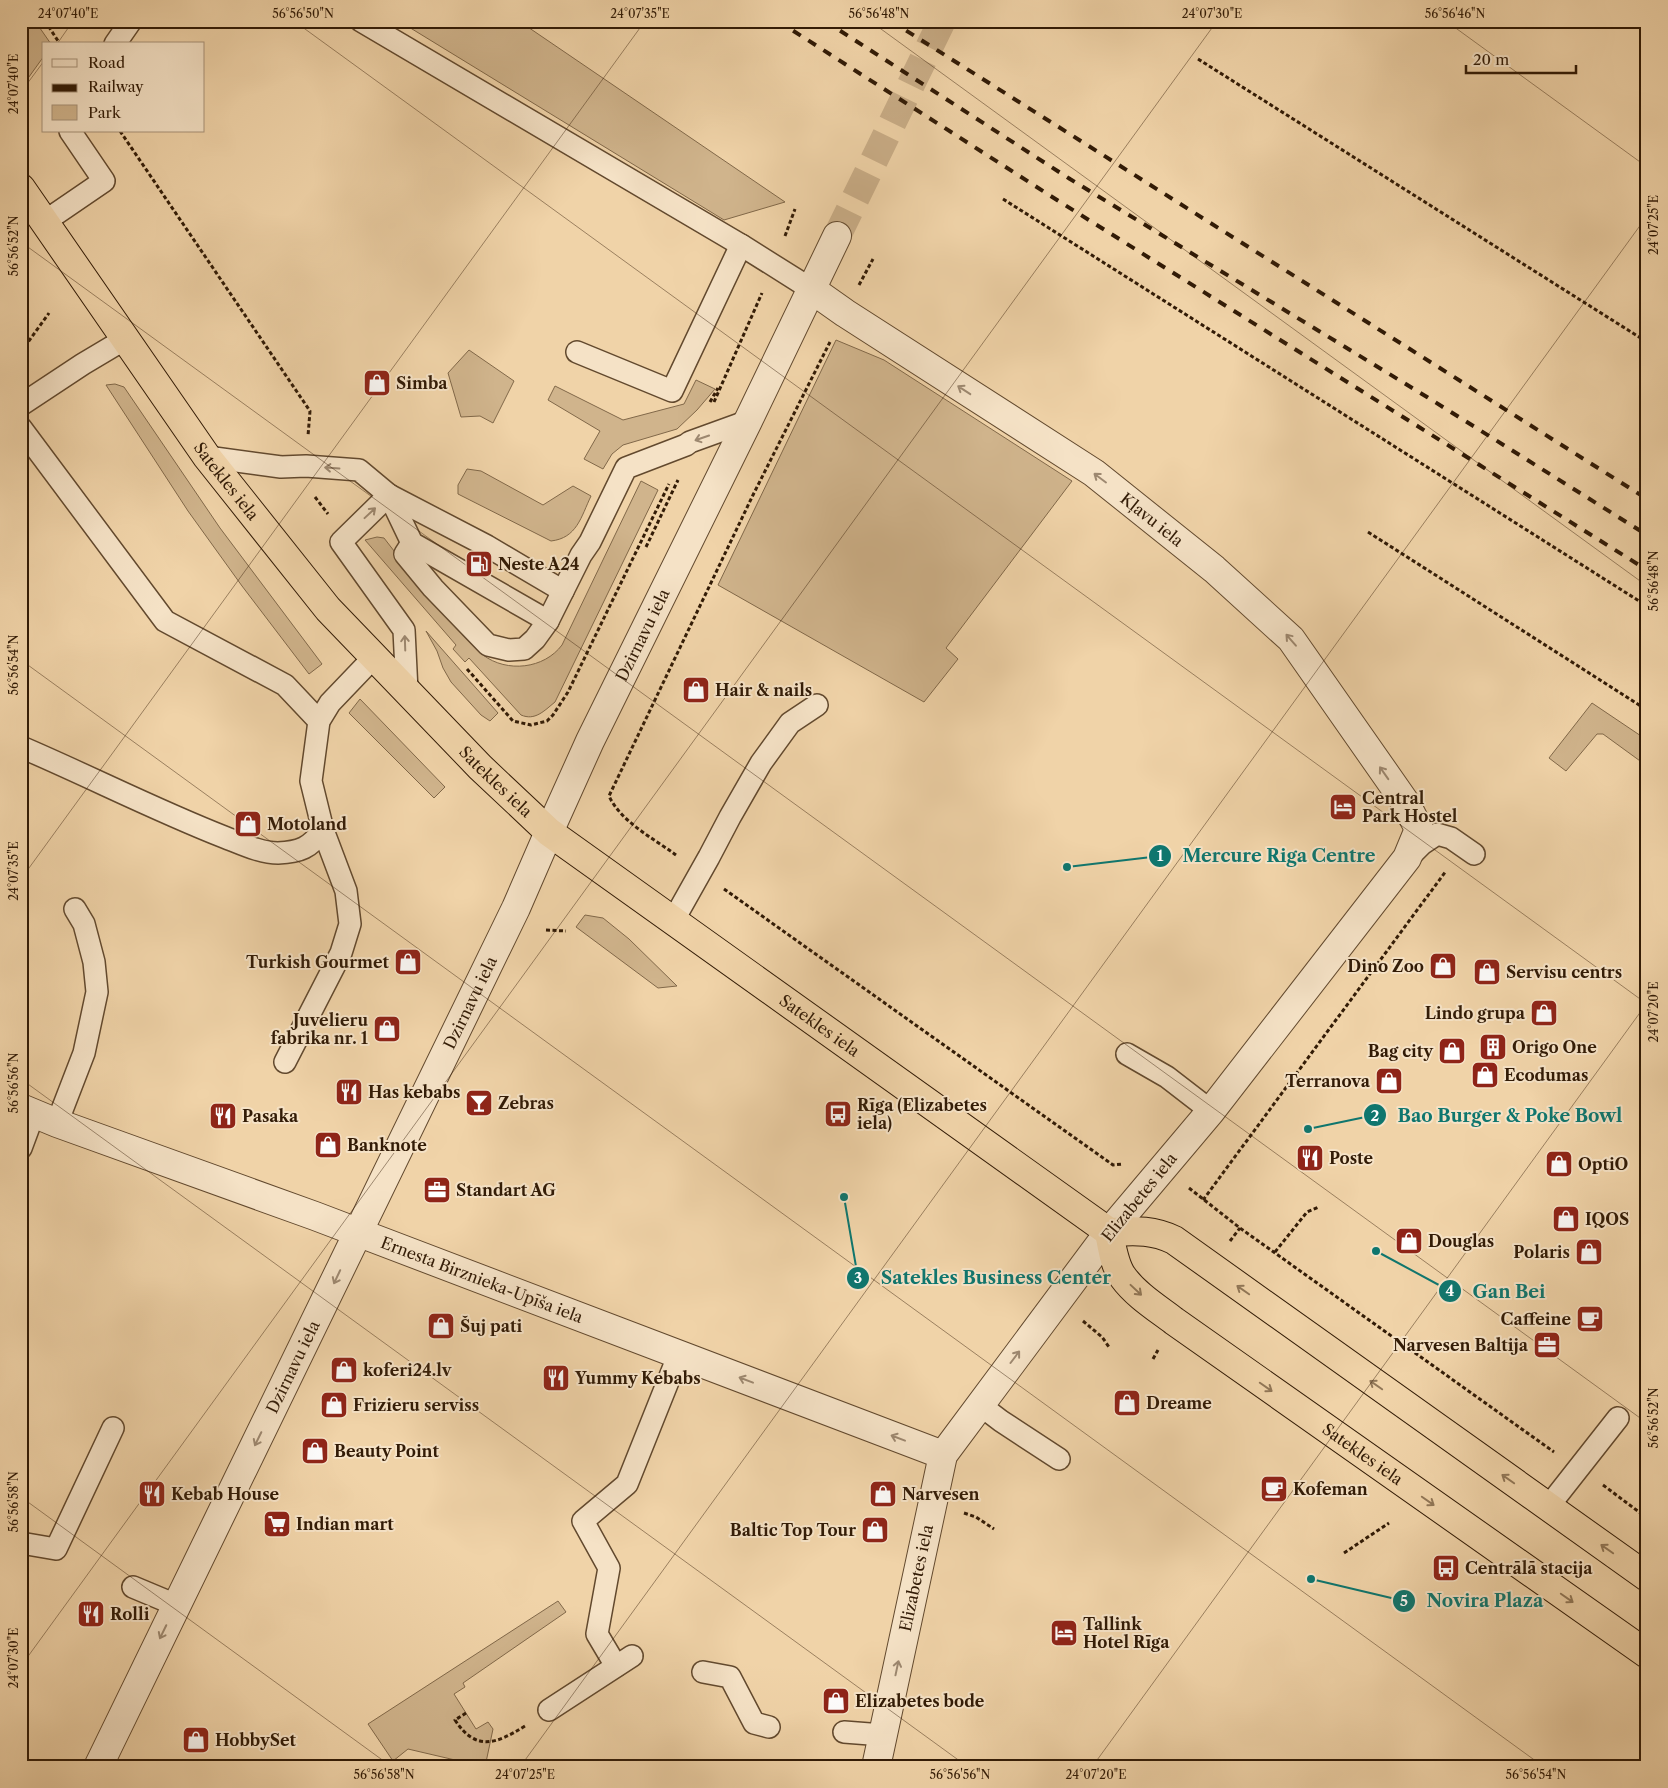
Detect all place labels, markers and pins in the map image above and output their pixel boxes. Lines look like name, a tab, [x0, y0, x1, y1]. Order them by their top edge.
shop icon: Simba	[362, 368, 392, 398]
place label: Simba	[396, 373, 448, 393]
fuel station icon: Neste A24	[464, 549, 494, 579]
place label: Neste A24	[498, 554, 580, 574]
shop icon: Hair & nails	[681, 675, 711, 705]
place label: Hair & nails	[715, 680, 812, 700]
place label: Central Park Hostel	[1362, 788, 1458, 826]
hotel icon: Central Park Hostel	[1328, 792, 1358, 822]
shop icon: Motoland	[233, 809, 263, 839]
place label: Motoland	[267, 814, 347, 834]
callout: Mercure Riga Centre	[1148, 840, 1386, 873]
shop icon: Turkish Gourmet	[393, 947, 423, 977]
shop icon: Dino Zoo	[1428, 951, 1458, 981]
place label: Turkish Gourmet	[246, 952, 390, 972]
place label: Dino Zoo	[1347, 956, 1424, 976]
shop icon: Servisu centrs	[1472, 957, 1502, 987]
place label: Servisu centrs	[1506, 962, 1622, 982]
shop icon: Lindo grupa	[1529, 998, 1559, 1028]
place label: Lindo grupa	[1425, 1003, 1526, 1023]
place label: Juvelieru fabrika nr. 1	[271, 1010, 369, 1048]
shop icon: Juvelieru fabrika nr. 1	[372, 1014, 402, 1044]
building icon: Origo One	[1478, 1032, 1508, 1062]
shop icon: Bag city	[1437, 1036, 1467, 1066]
place label: Origo One	[1512, 1037, 1597, 1057]
place label: Bag city	[1368, 1041, 1434, 1061]
shop icon: Ecodumas	[1470, 1060, 1500, 1090]
place label: Ecodumas	[1504, 1065, 1588, 1085]
shop icon: Terranova	[1374, 1066, 1404, 1096]
place label: Terranova	[1285, 1071, 1371, 1091]
restaurant icon: Has kebabs	[334, 1077, 364, 1107]
place label: Has kebabs	[368, 1082, 460, 1102]
bar icon: Zebras	[464, 1088, 494, 1118]
place label: Zebras	[498, 1093, 554, 1113]
place label: Rīga (Elizabetes iela)	[857, 1095, 987, 1133]
bus stop icon: Rīga (Elizabetes iela)	[823, 1099, 853, 1129]
callout: Bao Burger & Poke Bowl	[1363, 1099, 1633, 1132]
restaurant icon: Pasaka	[208, 1101, 238, 1131]
place label: Pasaka	[242, 1106, 299, 1126]
shop icon: Banknote	[313, 1130, 343, 1160]
place label: Banknote	[347, 1135, 427, 1155]
restaurant icon: Poste	[1295, 1143, 1325, 1173]
place label: Poste	[1329, 1148, 1374, 1168]
shop icon: OptiO	[1544, 1149, 1574, 1179]
place label: OptiO	[1578, 1154, 1628, 1174]
office icon: Standart AG	[422, 1175, 452, 1205]
place label: Standart AG	[456, 1180, 556, 1200]
shop icon: IQOS	[1551, 1204, 1581, 1234]
place label: IQOS	[1585, 1209, 1629, 1229]
shop icon: Douglas	[1394, 1226, 1424, 1256]
place label: Douglas	[1428, 1231, 1494, 1251]
shop icon: Polaris	[1574, 1237, 1604, 1267]
place label: Polaris	[1513, 1242, 1570, 1262]
callout: Satekles Business Center	[846, 1261, 1121, 1294]
callout: Gan Bei	[1437, 1275, 1555, 1308]
cafe icon: Caffeine	[1575, 1304, 1605, 1334]
place label: Caffeine	[1501, 1309, 1571, 1329]
shop icon: Šuj pati	[426, 1311, 456, 1341]
place label: Šuj pati	[460, 1315, 522, 1336]
office icon: Narvesen Baltija	[1532, 1330, 1562, 1360]
place label: Narvesen Baltija	[1393, 1335, 1529, 1355]
shop icon: koferi24.lv	[329, 1355, 359, 1385]
place label: koferi24.lv	[363, 1360, 453, 1380]
restaurant icon: Yummy Kebabs	[541, 1363, 571, 1393]
place label: Yummy Kebabs	[574, 1368, 701, 1388]
shop icon: Dreame	[1112, 1388, 1142, 1418]
shop icon: Frizieru serviss	[319, 1390, 349, 1420]
place label: Dreame	[1146, 1393, 1212, 1413]
place label: Frizieru serviss	[353, 1395, 479, 1415]
shop icon: Beauty Point	[300, 1436, 330, 1466]
place label: Beauty Point	[334, 1441, 440, 1461]
cafe icon: Kofeman	[1259, 1474, 1289, 1504]
restaurant icon: Kebab House	[137, 1479, 167, 1509]
shop icon: Narvesen	[868, 1479, 898, 1509]
place label: Kofeman	[1293, 1479, 1368, 1499]
place label: Kebab House	[171, 1484, 280, 1504]
place label: Narvesen	[902, 1484, 980, 1504]
supermarket icon: Indian mart	[262, 1509, 292, 1539]
place label: Indian mart	[296, 1514, 394, 1534]
shop icon: Baltic Top Tour	[860, 1515, 890, 1545]
place label: Baltic Top Tour	[730, 1520, 856, 1540]
bus stop icon: Centrālā stacija	[1431, 1553, 1461, 1583]
place label: Centrālā stacija	[1465, 1558, 1593, 1578]
callout: Novira Plaza	[1392, 1584, 1554, 1617]
restaurant icon: Rolli	[76, 1599, 106, 1629]
place label: Rolli	[110, 1604, 150, 1624]
place label: Tallink Hotel Rīga	[1083, 1614, 1170, 1652]
hotel icon: Tallink Hotel Rīga	[1049, 1618, 1079, 1648]
shop icon: Elizabetes bode	[821, 1686, 851, 1716]
place label: Elizabetes bode	[855, 1691, 985, 1711]
shop icon: HobbySet	[181, 1725, 211, 1755]
place label: HobbySet	[215, 1730, 297, 1750]

